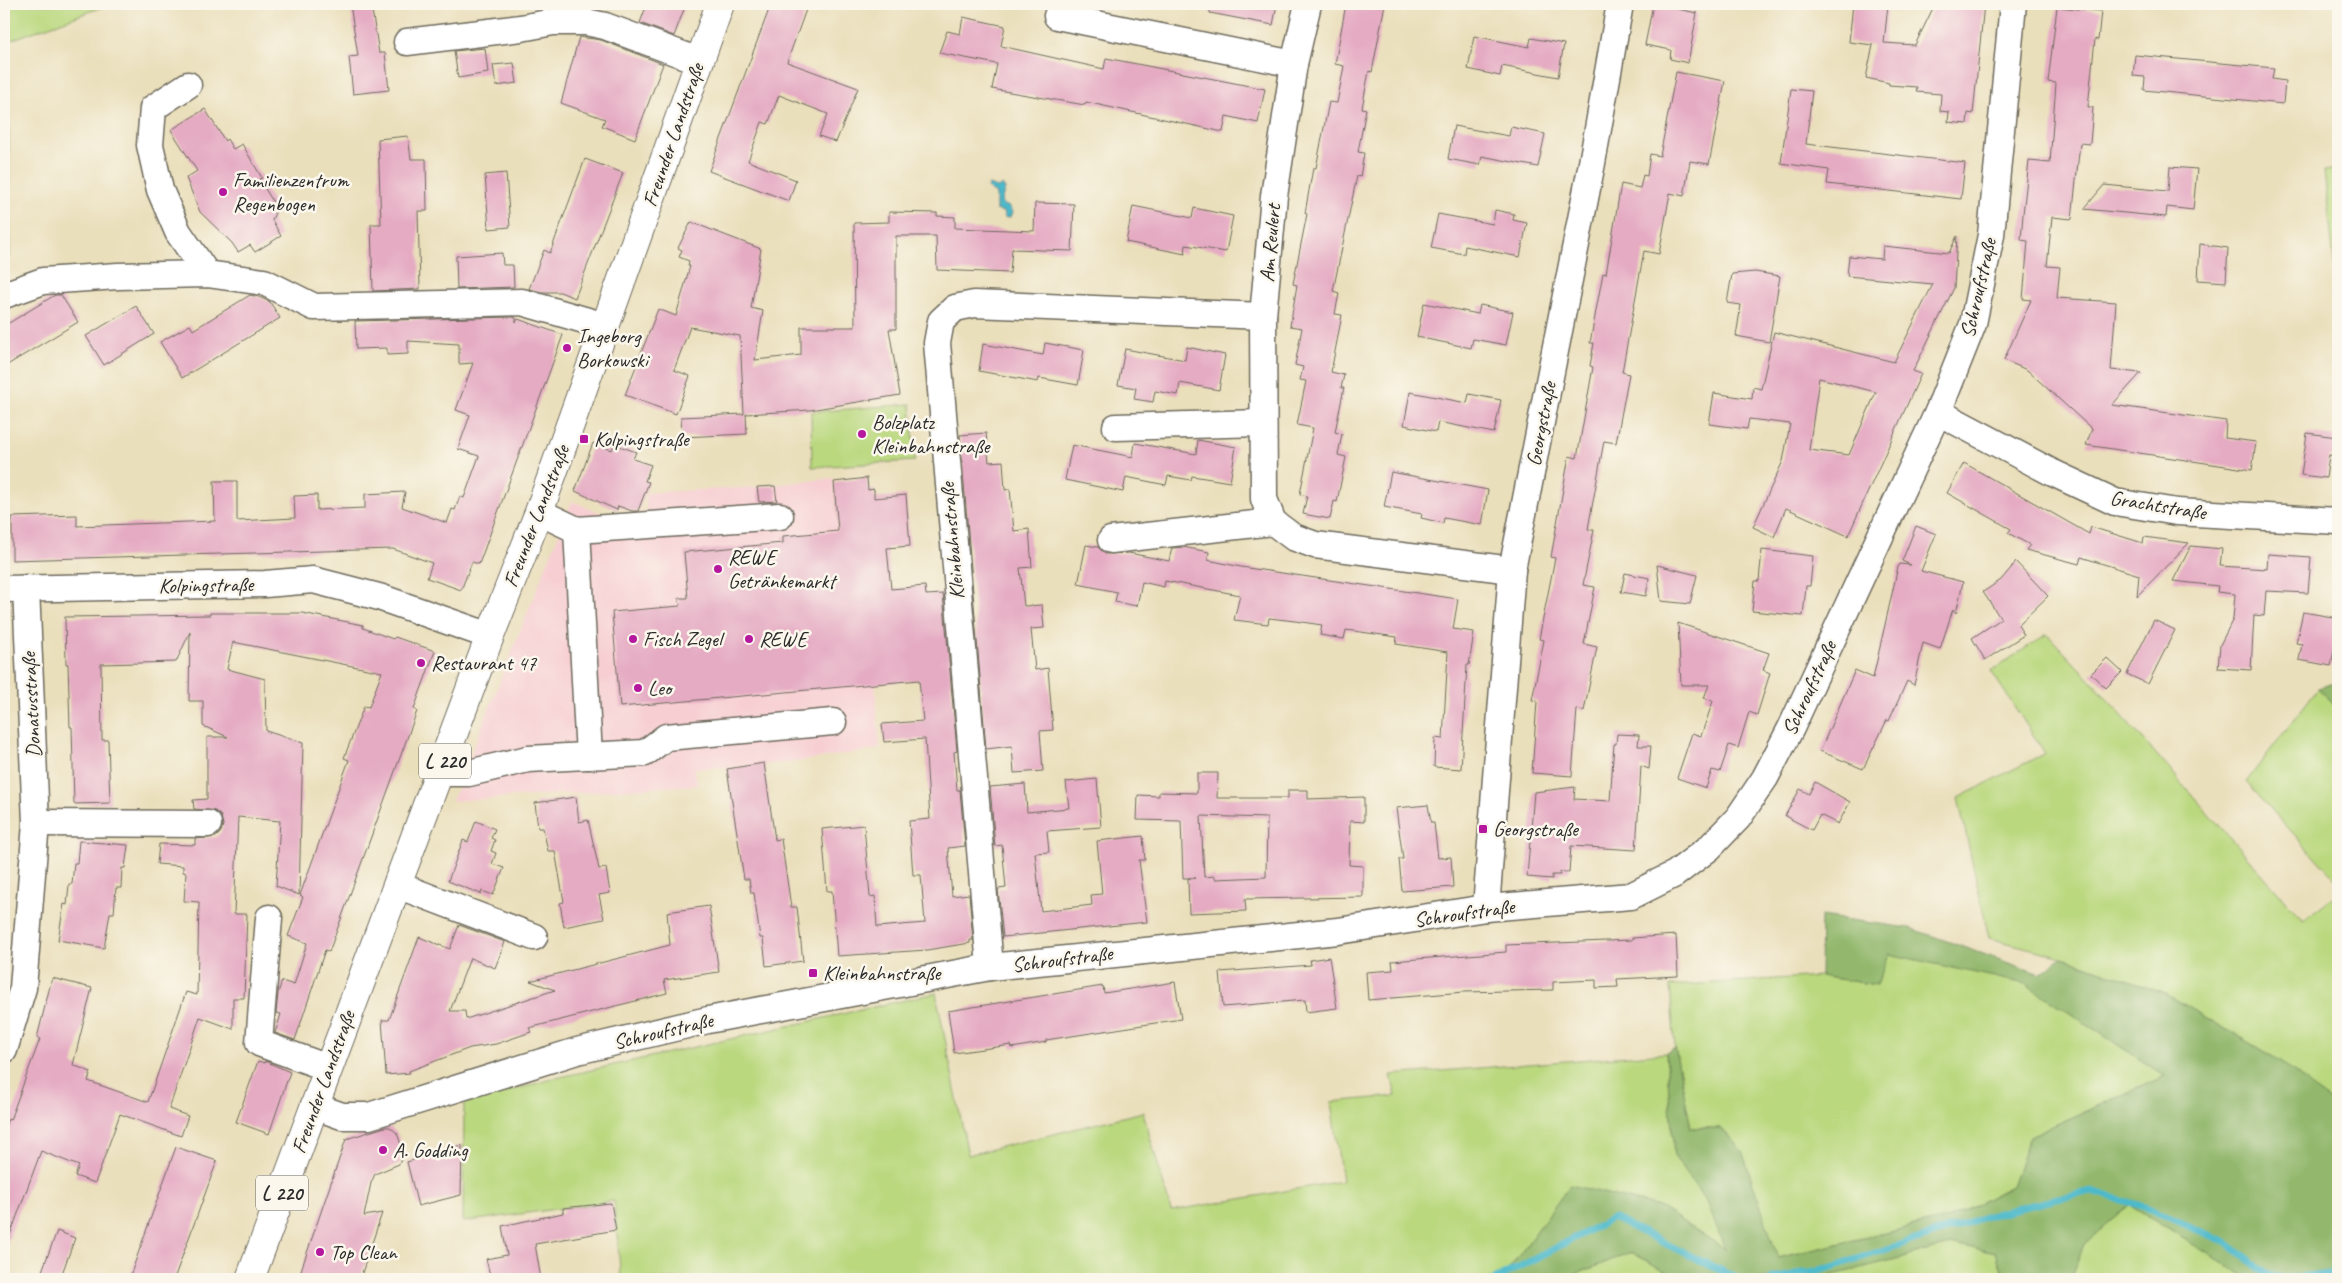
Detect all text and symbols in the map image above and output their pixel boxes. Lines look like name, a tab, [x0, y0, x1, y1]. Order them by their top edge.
street label: Freunder Landstraße	[636, 58, 710, 210]
place label: Familienzentrum Regenbogen	[233, 167, 350, 217]
marker: Familienzentrum Regenbogen	[217, 186, 229, 198]
street label: Am Reulert	[1254, 201, 1287, 283]
street label: Schroufstraße	[1954, 234, 2003, 340]
place label: Ingeborg Borkowski	[577, 323, 651, 373]
marker: Ingeborg Borkowski	[561, 342, 573, 354]
street label: Georgstraße	[1520, 378, 1562, 468]
place label: Bolzplatz Kleinbahnstraße	[872, 409, 992, 459]
place label: Kolpingstraße	[594, 426, 691, 452]
marker: Bolzplatz Kleinbahnstraße	[856, 428, 868, 440]
marker: Kolpingstraße	[578, 433, 590, 445]
street label: Freunder Landstraße	[497, 439, 576, 591]
street label: Kleinbahnstraße	[934, 479, 970, 601]
street label: Grachtstraße	[2108, 485, 2210, 526]
place label: REWE Getränkemarkt	[728, 544, 838, 594]
marker: REWE Getränkemarkt	[712, 563, 724, 575]
street label: Kolpingstraße	[158, 571, 256, 599]
place label: Fisch Zegel	[643, 626, 725, 652]
place label: REWE	[759, 626, 809, 652]
marker: Fisch Zegel	[627, 633, 639, 645]
marker: REWE	[743, 633, 755, 645]
street label: Schroufstraße	[1776, 635, 1843, 739]
street label: Donatusstraße	[15, 649, 47, 758]
place label: Restaurant 47	[431, 650, 538, 676]
marker: Restaurant 47	[415, 657, 427, 669]
place label: Leo	[648, 675, 674, 701]
marker: Leo	[632, 682, 644, 694]
road number: L 220	[419, 744, 471, 778]
place label: Georgstraße	[1493, 816, 1580, 842]
marker: Georgstraße	[1477, 823, 1489, 835]
street label: Schroufstraße	[1412, 893, 1518, 933]
street label: Schroufstraße	[1010, 940, 1116, 978]
place label: Kleinbahnstraße	[823, 960, 943, 986]
marker: Kleinbahnstraße	[807, 967, 819, 979]
street label: Freunder Landstraße	[285, 1005, 362, 1157]
street label: Schroufstraße	[611, 1006, 717, 1055]
place label: A. Godding	[393, 1137, 469, 1163]
marker: A. Godding	[377, 1144, 389, 1156]
road number: L 220	[256, 1176, 308, 1210]
place label: Top Clean	[330, 1239, 398, 1265]
marker: Top Clean	[314, 1246, 326, 1258]

